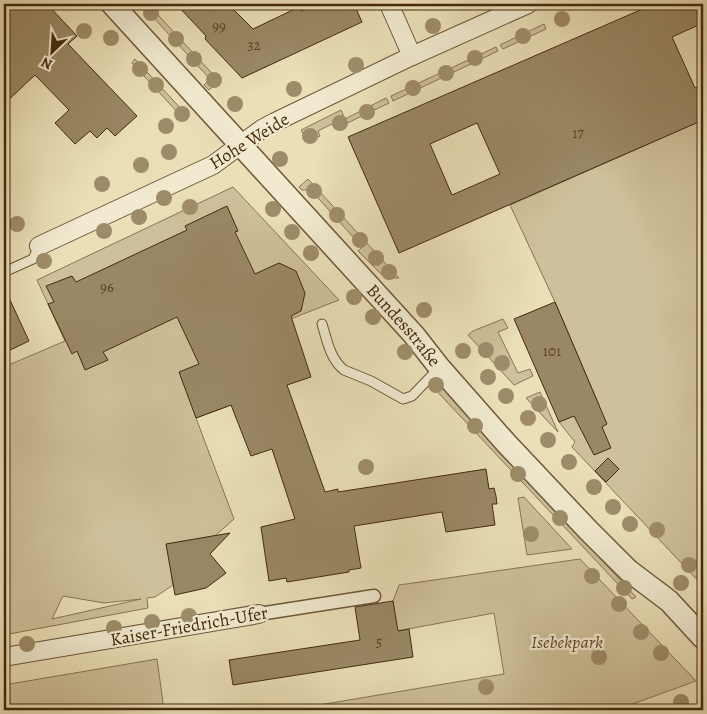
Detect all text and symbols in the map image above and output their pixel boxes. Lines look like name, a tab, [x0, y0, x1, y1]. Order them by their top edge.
house number: 99	[212, 16, 226, 36]
north arrow	[28, 28, 78, 78]
house number: 32	[247, 35, 261, 55]
text: N	[38, 53, 55, 74]
street label: Hohe Weide	[205, 107, 293, 175]
house number: 17	[572, 123, 584, 143]
house number: 96	[100, 277, 114, 297]
street label: Bundesstraße	[361, 279, 446, 372]
house number: 101	[543, 341, 561, 361]
street label: Kaiser-Friedrich-Ufer	[108, 600, 270, 652]
park label: Isebekpark	[531, 630, 603, 654]
house number: 5	[376, 632, 382, 652]

